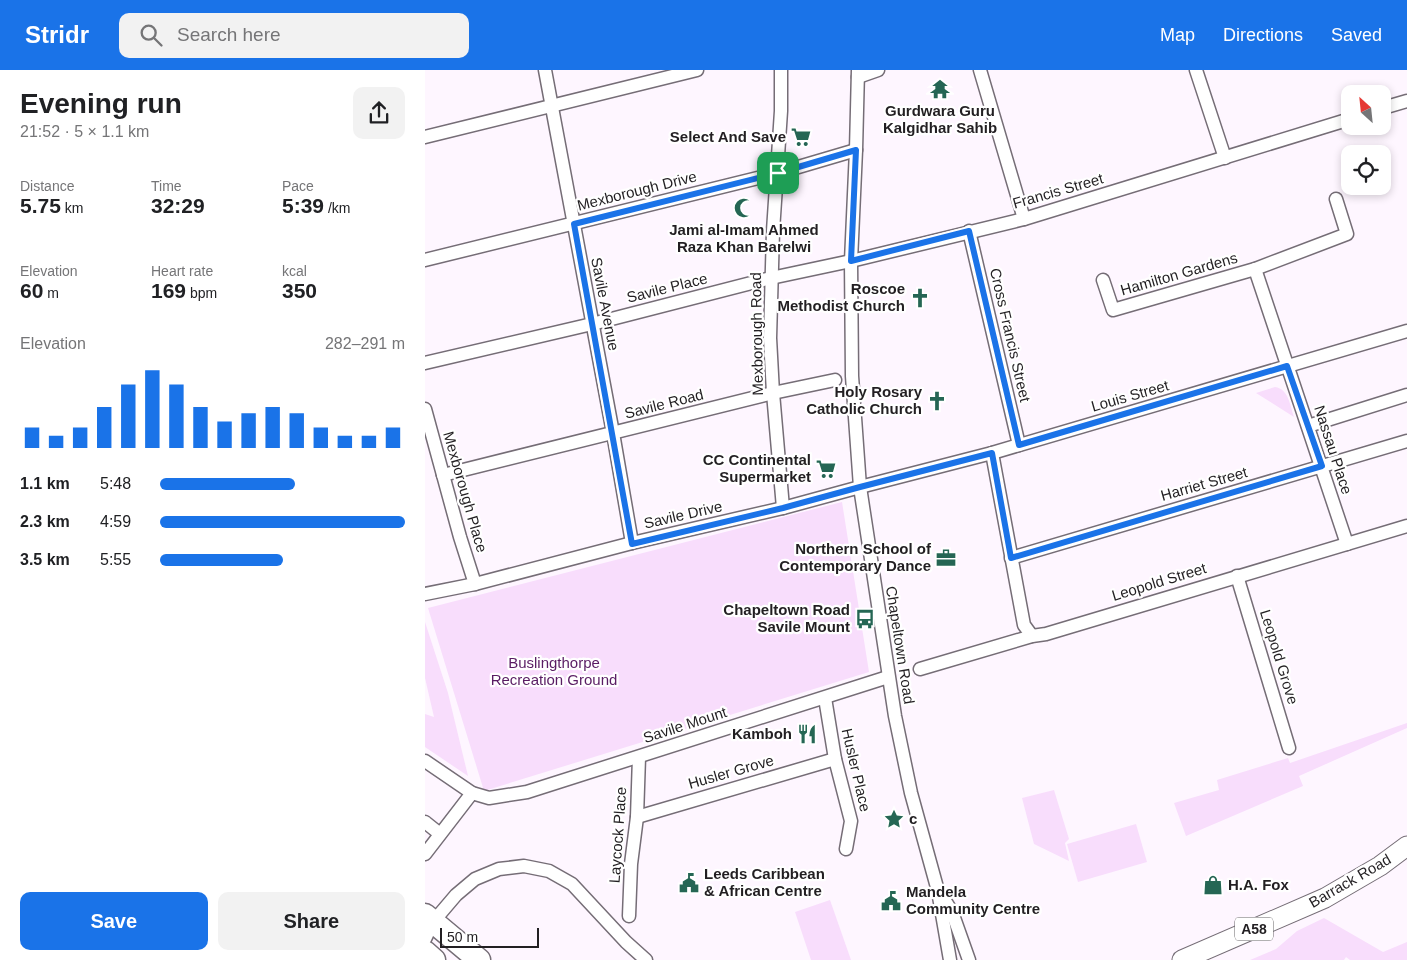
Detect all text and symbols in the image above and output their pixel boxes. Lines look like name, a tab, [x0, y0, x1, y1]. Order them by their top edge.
search box	[119, 13, 469, 58]
text: Stridr	[25, 21, 89, 48]
icon: search	[137, 21, 165, 49]
text: Search here	[177, 24, 281, 45]
text: Map	[1160, 25, 1195, 45]
text: Directions	[1223, 25, 1303, 45]
text: Saved	[1331, 25, 1382, 45]
temple icon: Gurdwara Guru Kalgidhar Sahib	[929, 78, 951, 100]
north arrow	[1341, 85, 1391, 135]
map controls	[1341, 85, 1391, 195]
button: share	[353, 87, 405, 139]
text: Evening run	[20, 88, 182, 119]
place label: Gurdwara Guru Kalgidhar Sahib	[883, 102, 997, 136]
text: 21:52 · 5 × 1.1 km	[20, 123, 149, 140]
supermarket icon: Select And Save	[790, 126, 812, 148]
place label: Select And Save	[670, 128, 786, 145]
button: locate	[1341, 145, 1391, 195]
pin	[757, 152, 799, 194]
icon: arrive	[764, 159, 792, 187]
street label: Mexborough Drive	[575, 167, 698, 214]
street label: Francis Street	[1011, 169, 1106, 212]
text: Distance	[20, 178, 74, 194]
text: Time	[151, 178, 182, 194]
text: Pace	[282, 178, 314, 194]
text: 5.75	[20, 194, 61, 217]
text: 32:29	[151, 194, 205, 217]
text: 5:39	[282, 194, 324, 217]
mosque icon: Jami al-Imam Ahmed Raza Khan Barelwi	[733, 197, 755, 219]
text: km	[61, 200, 83, 216]
text: /km	[324, 200, 350, 216]
place label: Jami al-Imam Ahmed Raza Khan Barelwi	[669, 221, 819, 255]
street label: Hamilton Gardens	[1118, 249, 1239, 298]
street label: Savile Avenue	[588, 256, 623, 352]
text: Elevation	[20, 263, 78, 279]
text: Heart rate	[151, 263, 213, 279]
text: kcal	[282, 263, 307, 279]
street label: Cross Francis Street	[987, 266, 1034, 404]
street label: Savile Place	[625, 269, 709, 306]
street label: Mexborough Road	[747, 272, 766, 396]
text: 60	[20, 279, 43, 302]
text: 169	[151, 279, 186, 302]
text: 350	[282, 279, 317, 302]
place label: Roscoe Methodist Church	[778, 280, 905, 314]
text: m	[43, 285, 59, 301]
text: bpm	[186, 285, 217, 301]
church icon: Roscoe Methodist Church	[909, 287, 931, 309]
text: Elevation	[20, 335, 86, 352]
text: 282–291 m	[325, 335, 405, 352]
street label: Louis Street	[1089, 376, 1171, 415]
place label: Holy Rosary Catholic Church	[806, 383, 923, 417]
street label: Savile Road	[623, 385, 705, 422]
church icon: Holy Rosary Catholic Church	[926, 390, 948, 412]
street label: Nassau Place	[1311, 403, 1356, 496]
street label: Mexborough Place	[440, 429, 491, 554]
place label: CC Continental Supermarket	[703, 451, 811, 485]
supermarket icon: CC Continental Supermarket	[815, 458, 837, 480]
street label: Harriet Street	[1159, 463, 1250, 504]
text: 1.1 km	[20, 475, 70, 492]
text: 5:48	[100, 475, 131, 492]
street label: Savile Drive	[642, 497, 724, 532]
text: 2.3 km	[20, 513, 70, 530]
text: 4:59	[100, 513, 131, 530]
place label: Northern School of Contemporary Dance	[779, 540, 932, 574]
office icon: Northern School of Contemporary Dance	[935, 547, 957, 569]
text: 3.5 km	[20, 551, 70, 568]
text: 5:55	[100, 551, 131, 568]
street label: Leopold Street	[1110, 559, 1209, 604]
street label: Chapeltown Road	[883, 585, 918, 705]
place label: Chapeltown Road Savile Mount	[723, 601, 850, 635]
street label: Leopold Grove	[1257, 607, 1302, 706]
bus stop icon: Chapeltown Road Savile Mount	[854, 608, 876, 630]
park label: Buslingthorpe Recreation Ground	[491, 654, 617, 688]
street label: Savile Mount	[641, 703, 729, 746]
restaurant icon: Kamboh	[796, 723, 818, 745]
place label: Kamboh	[732, 725, 792, 742]
street label: Husler Place	[839, 727, 874, 813]
street label: Husler Grove	[686, 751, 776, 792]
street label: Laycock Place	[606, 786, 629, 884]
place icon: c	[883, 808, 905, 830]
place label: c	[909, 810, 917, 827]
street label: Barrack Road	[1306, 850, 1394, 911]
place label: Leeds Caribbean & African Centre	[704, 865, 825, 899]
public building icon: Leeds Caribbean & African Centre	[678, 872, 700, 894]
shop icon: H.A. Fox	[1202, 874, 1224, 896]
place label: H.A. Fox	[1228, 876, 1289, 893]
place label: Mandela Community Centre	[906, 883, 1040, 917]
public building icon: Mandela Community Centre	[880, 890, 902, 912]
button: Save	[20, 892, 208, 950]
button: Share	[218, 892, 405, 950]
road number: A58	[1235, 918, 1273, 941]
scale bar	[440, 925, 539, 948]
text: 50 m	[447, 929, 478, 945]

